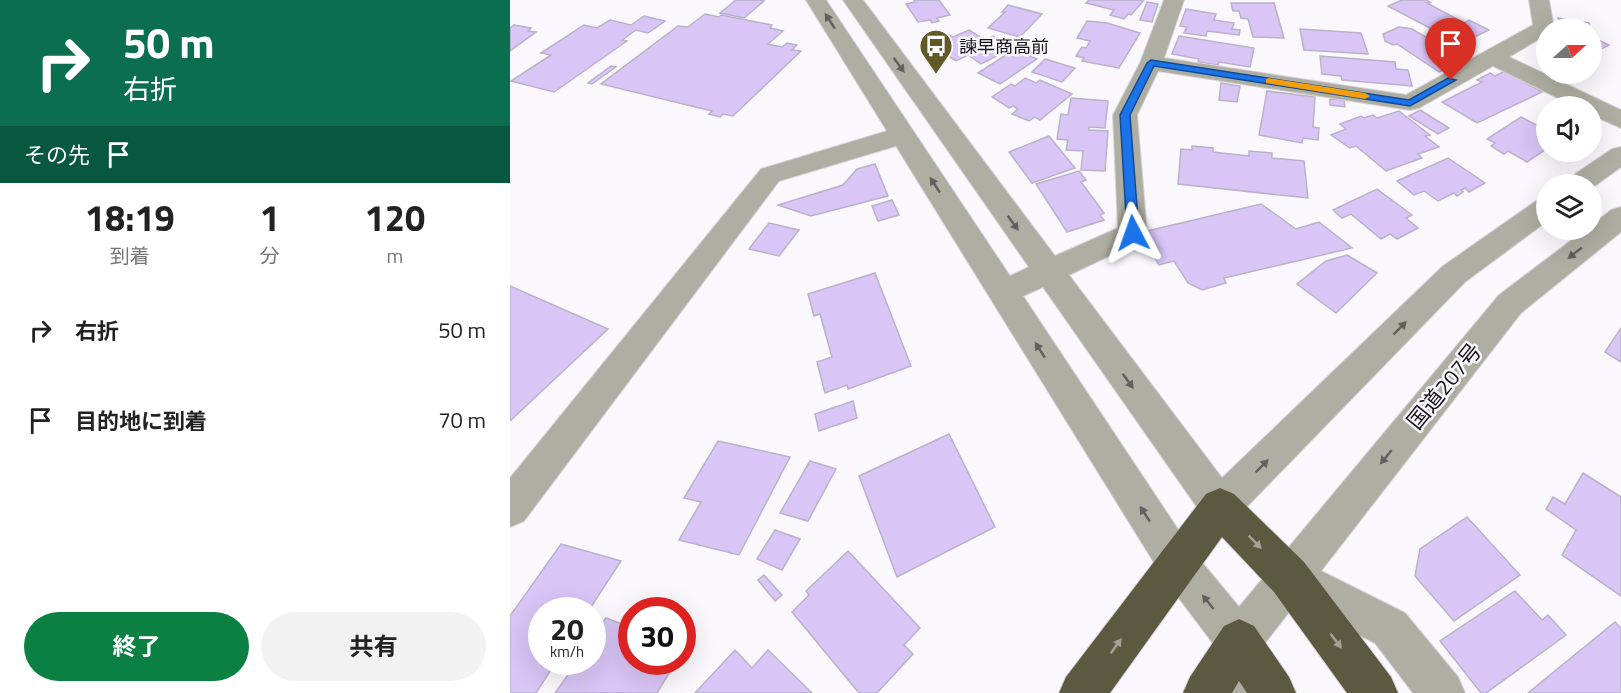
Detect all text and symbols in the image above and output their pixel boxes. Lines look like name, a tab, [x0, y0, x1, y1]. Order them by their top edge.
text: 50 m	[123, 10, 215, 74]
one-way arrow	[824, 13, 835, 29]
pin	[1425, 18, 1476, 80]
north arrow	[1536, 18, 1602, 84]
map controls	[1536, 18, 1602, 240]
icon: right	[24, 24, 102, 102]
icon: arrive	[1434, 27, 1467, 60]
bus stop icon: 諫早商高前	[918, 28, 954, 75]
place label: 諫早商高前	[959, 33, 1049, 60]
one-way arrow	[893, 57, 905, 72]
text: 右折	[123, 68, 177, 109]
button: sound	[1536, 96, 1602, 162]
text: その先	[24, 138, 90, 172]
icon: arrive	[102, 138, 135, 171]
button: layers	[1536, 174, 1602, 240]
one-way arrow	[929, 177, 940, 194]
text: 18:19	[85, 190, 175, 245]
text: 1	[260, 190, 280, 245]
text: 120	[365, 190, 425, 245]
position arrow	[1101, 201, 1165, 265]
one-way arrow	[1007, 215, 1018, 231]
text: 到着	[110, 240, 150, 271]
text: 分	[260, 240, 280, 271]
text: m	[386, 240, 403, 271]
one-way arrow	[1567, 247, 1582, 259]
text: 50 m	[438, 313, 486, 347]
icon: right	[24, 314, 57, 347]
text: 右折	[75, 314, 119, 348]
one-way arrow	[1392, 322, 1406, 336]
street label: 国道207号	[1398, 335, 1490, 437]
one-way arrow	[1035, 342, 1046, 358]
one-way arrow	[1122, 372, 1134, 388]
text: 70 m	[438, 403, 486, 437]
icon: arrive	[24, 404, 57, 437]
text: 目的地に到着	[75, 404, 207, 438]
one-way arrow	[1380, 449, 1393, 464]
one-way arrow	[1254, 459, 1269, 473]
one-way arrow	[1140, 506, 1151, 522]
one-way arrow	[1247, 535, 1262, 549]
one-way arrow	[1201, 594, 1214, 610]
speed limit sign: 30	[618, 597, 696, 675]
text: 20	[550, 606, 584, 652]
button: 終了	[24, 612, 249, 681]
button: 共有	[261, 612, 486, 681]
one-way arrow	[1330, 633, 1342, 648]
one-way arrow	[1110, 638, 1122, 654]
text: km/h	[550, 640, 584, 663]

